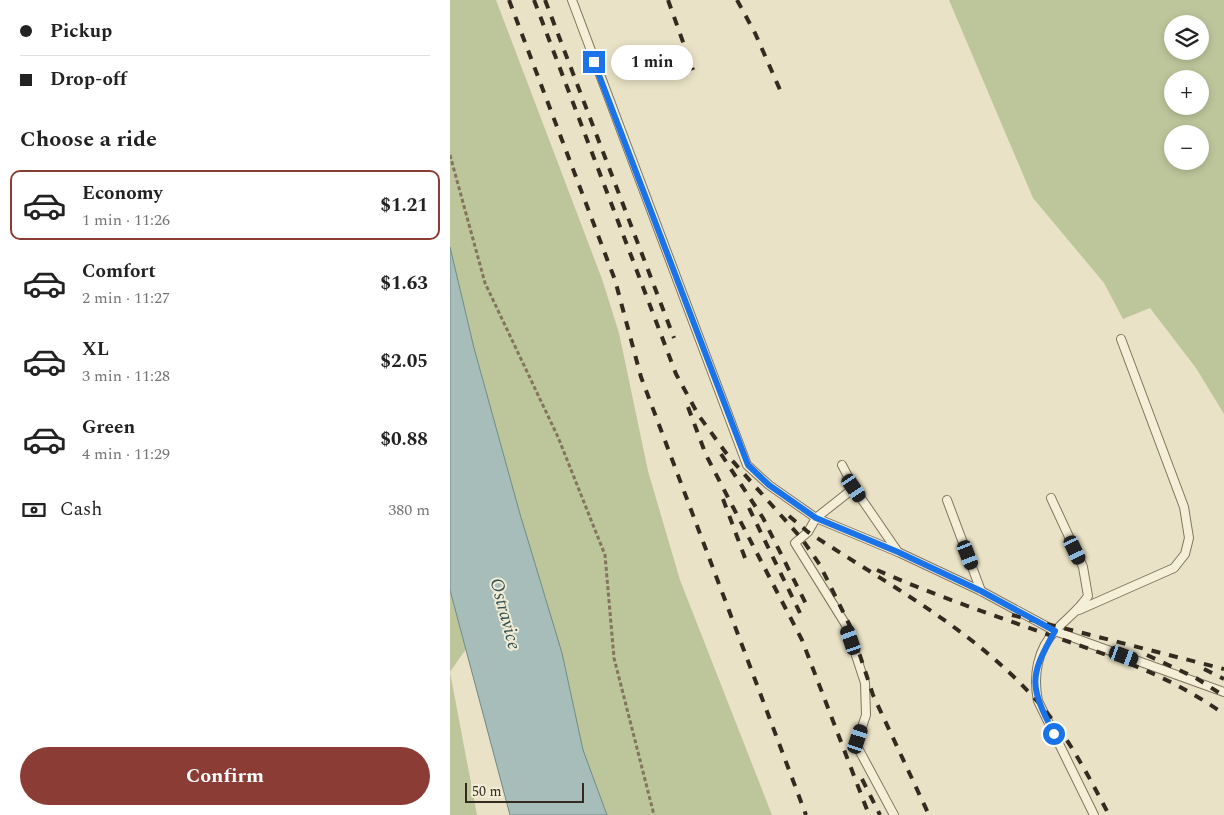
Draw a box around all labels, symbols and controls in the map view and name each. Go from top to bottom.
map controls [1164,15,1209,170]
button: layers [1164,15,1209,60]
text: Pickup [50,17,112,46]
callout: 1 min [612,44,694,80]
text: 1 min [631,50,673,74]
route end [583,51,605,73]
text: Drop-off [50,65,127,94]
button: + [1164,70,1209,115]
text: Choose a ride [20,123,157,156]
button: − [1164,125,1209,170]
text: Economy [82,179,163,208]
icon: car [22,183,67,228]
text: $1.21 [380,191,428,220]
text: 1 min · 11:26 [82,208,170,232]
text: Comfort [82,257,156,286]
icon: car [22,261,67,306]
text: $1.63 [380,269,428,298]
text: 2 min · 11:27 [82,286,170,310]
text: XL [82,335,109,364]
icon: car [22,339,67,384]
text: $2.05 [380,347,428,376]
text: 3 min · 11:28 [82,364,170,388]
text: Green [82,413,135,442]
icon: car [22,417,67,462]
text: $0.88 [380,425,428,454]
text: 4 min · 11:29 [82,442,170,466]
car [839,471,868,505]
text: Cash [60,495,102,524]
icon: cash [20,496,48,524]
text: 380 m [388,498,430,522]
car [1061,533,1088,567]
car [955,538,980,572]
water label: Ostravice [482,575,528,653]
car [839,623,862,657]
car [1107,644,1140,668]
car [846,722,869,756]
route start [1043,723,1065,745]
button: Confirm [20,747,430,805]
scale bar [465,780,584,803]
text: 50 m [472,781,502,802]

